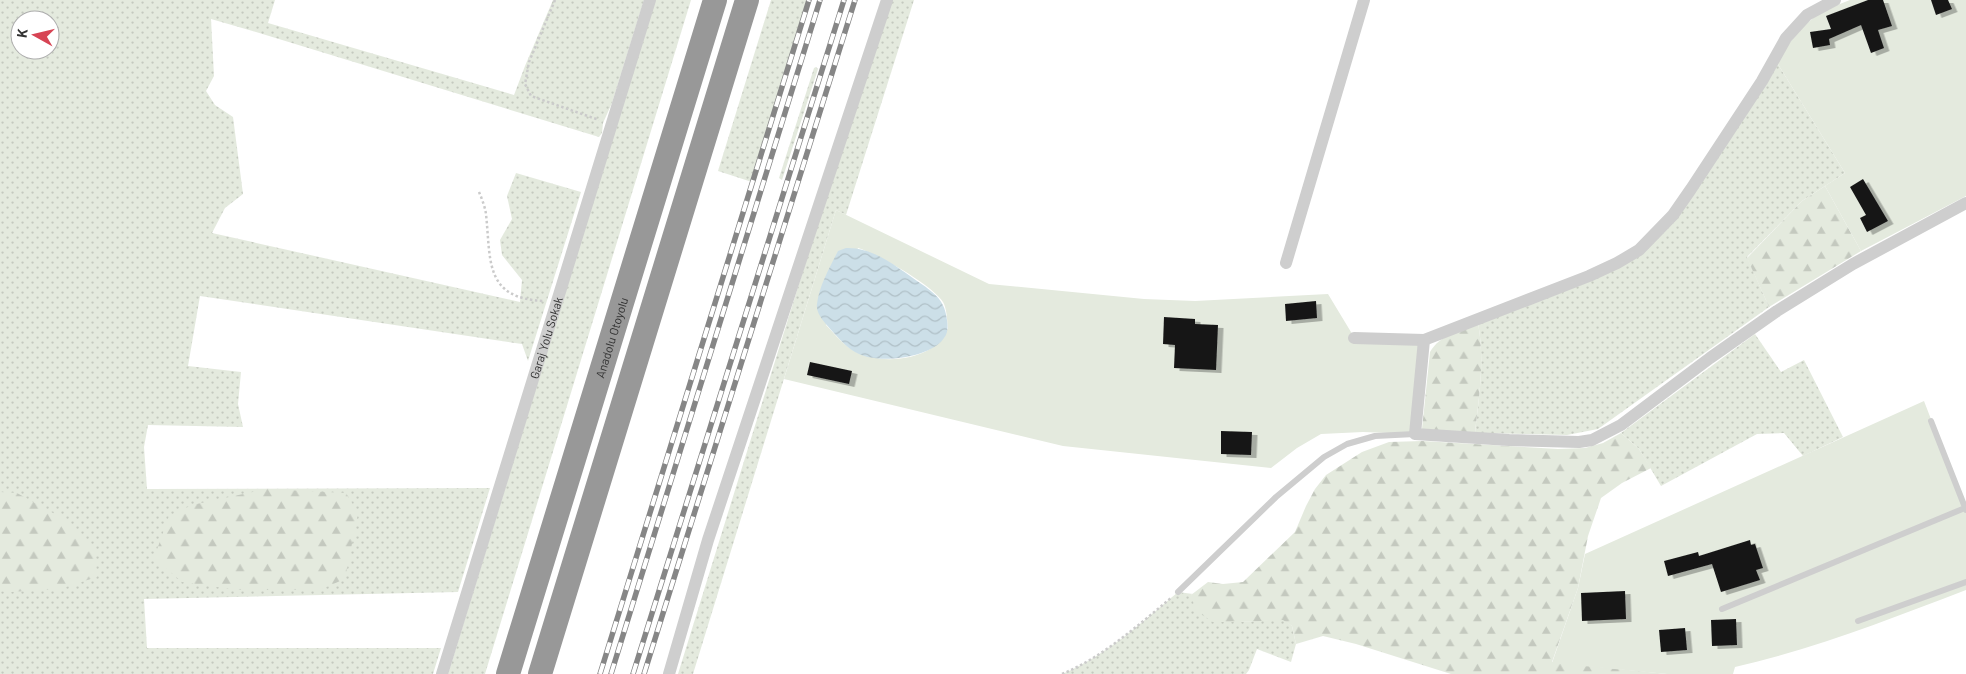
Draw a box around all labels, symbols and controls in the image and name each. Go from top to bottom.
north arrow [10,10,60,60]
text: K [13,27,31,39]
street label: Garaj Yolu Sokak [527,295,565,380]
street label: Anadolu Otoyolu [592,295,630,380]

